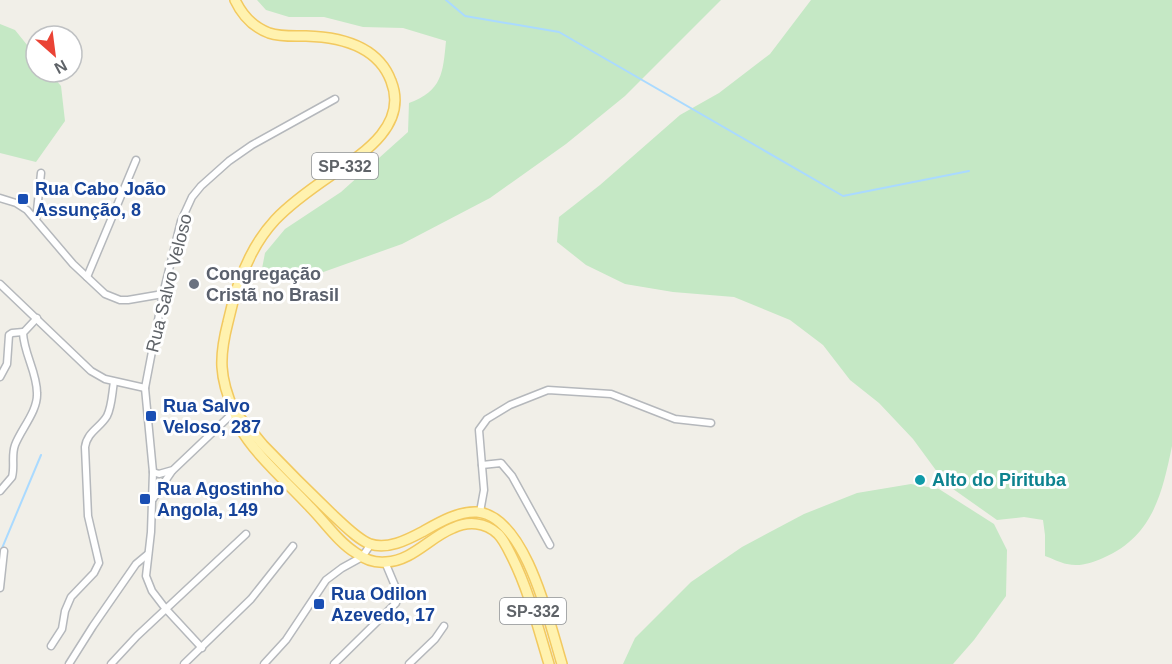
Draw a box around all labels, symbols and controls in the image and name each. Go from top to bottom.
north arrow [24,24,84,84]
text: N [52,57,70,77]
road number: SP-332 [312,153,378,179]
place label: Rua Cabo João Assunção, 8 [35,179,166,220]
marker: Rua Cabo João Assunção, 8 [16,192,30,206]
street label: Rua Salvo Veloso [142,212,196,354]
place label: Congregação Cristã no Brasil [206,264,339,305]
marker: Congregação Cristã no Brasil [187,277,201,291]
place label: Rua Salvo Veloso, 287 [163,396,261,437]
marker: Rua Salvo Veloso, 287 [144,409,158,423]
place label: Alto do Pirituba [932,470,1067,490]
marker: Alto do Pirituba [913,473,927,487]
place label: Rua Agostinho Angola, 149 [157,479,284,520]
marker: Rua Agostinho Angola, 149 [138,492,152,506]
place label: Rua Odilon Azevedo, 17 [331,584,435,625]
marker: Rua Odilon Azevedo, 17 [312,597,326,611]
road number: SP-332 [500,598,566,624]

